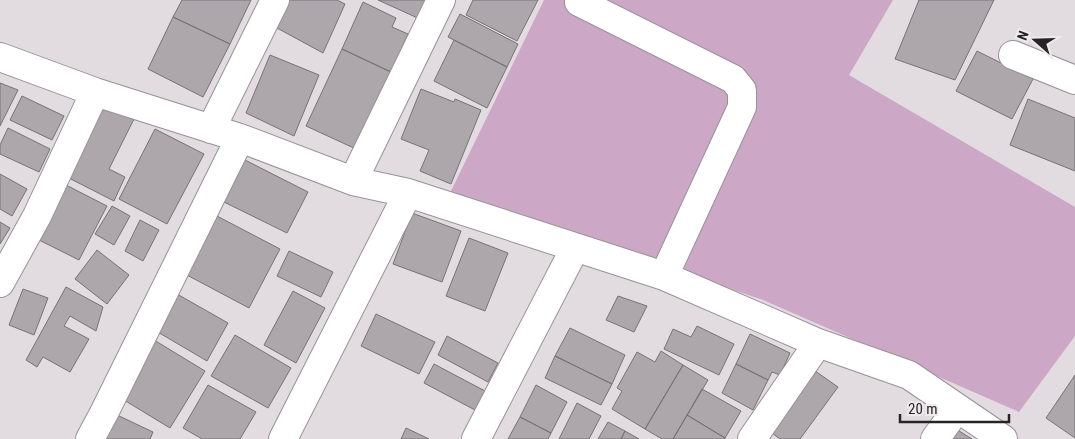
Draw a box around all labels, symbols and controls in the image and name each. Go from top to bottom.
north arrow [1010,15,1060,65]
text: N [1014,29,1032,42]
scale bar [900,392,1009,424]
text: 20 m [908,400,938,418]

